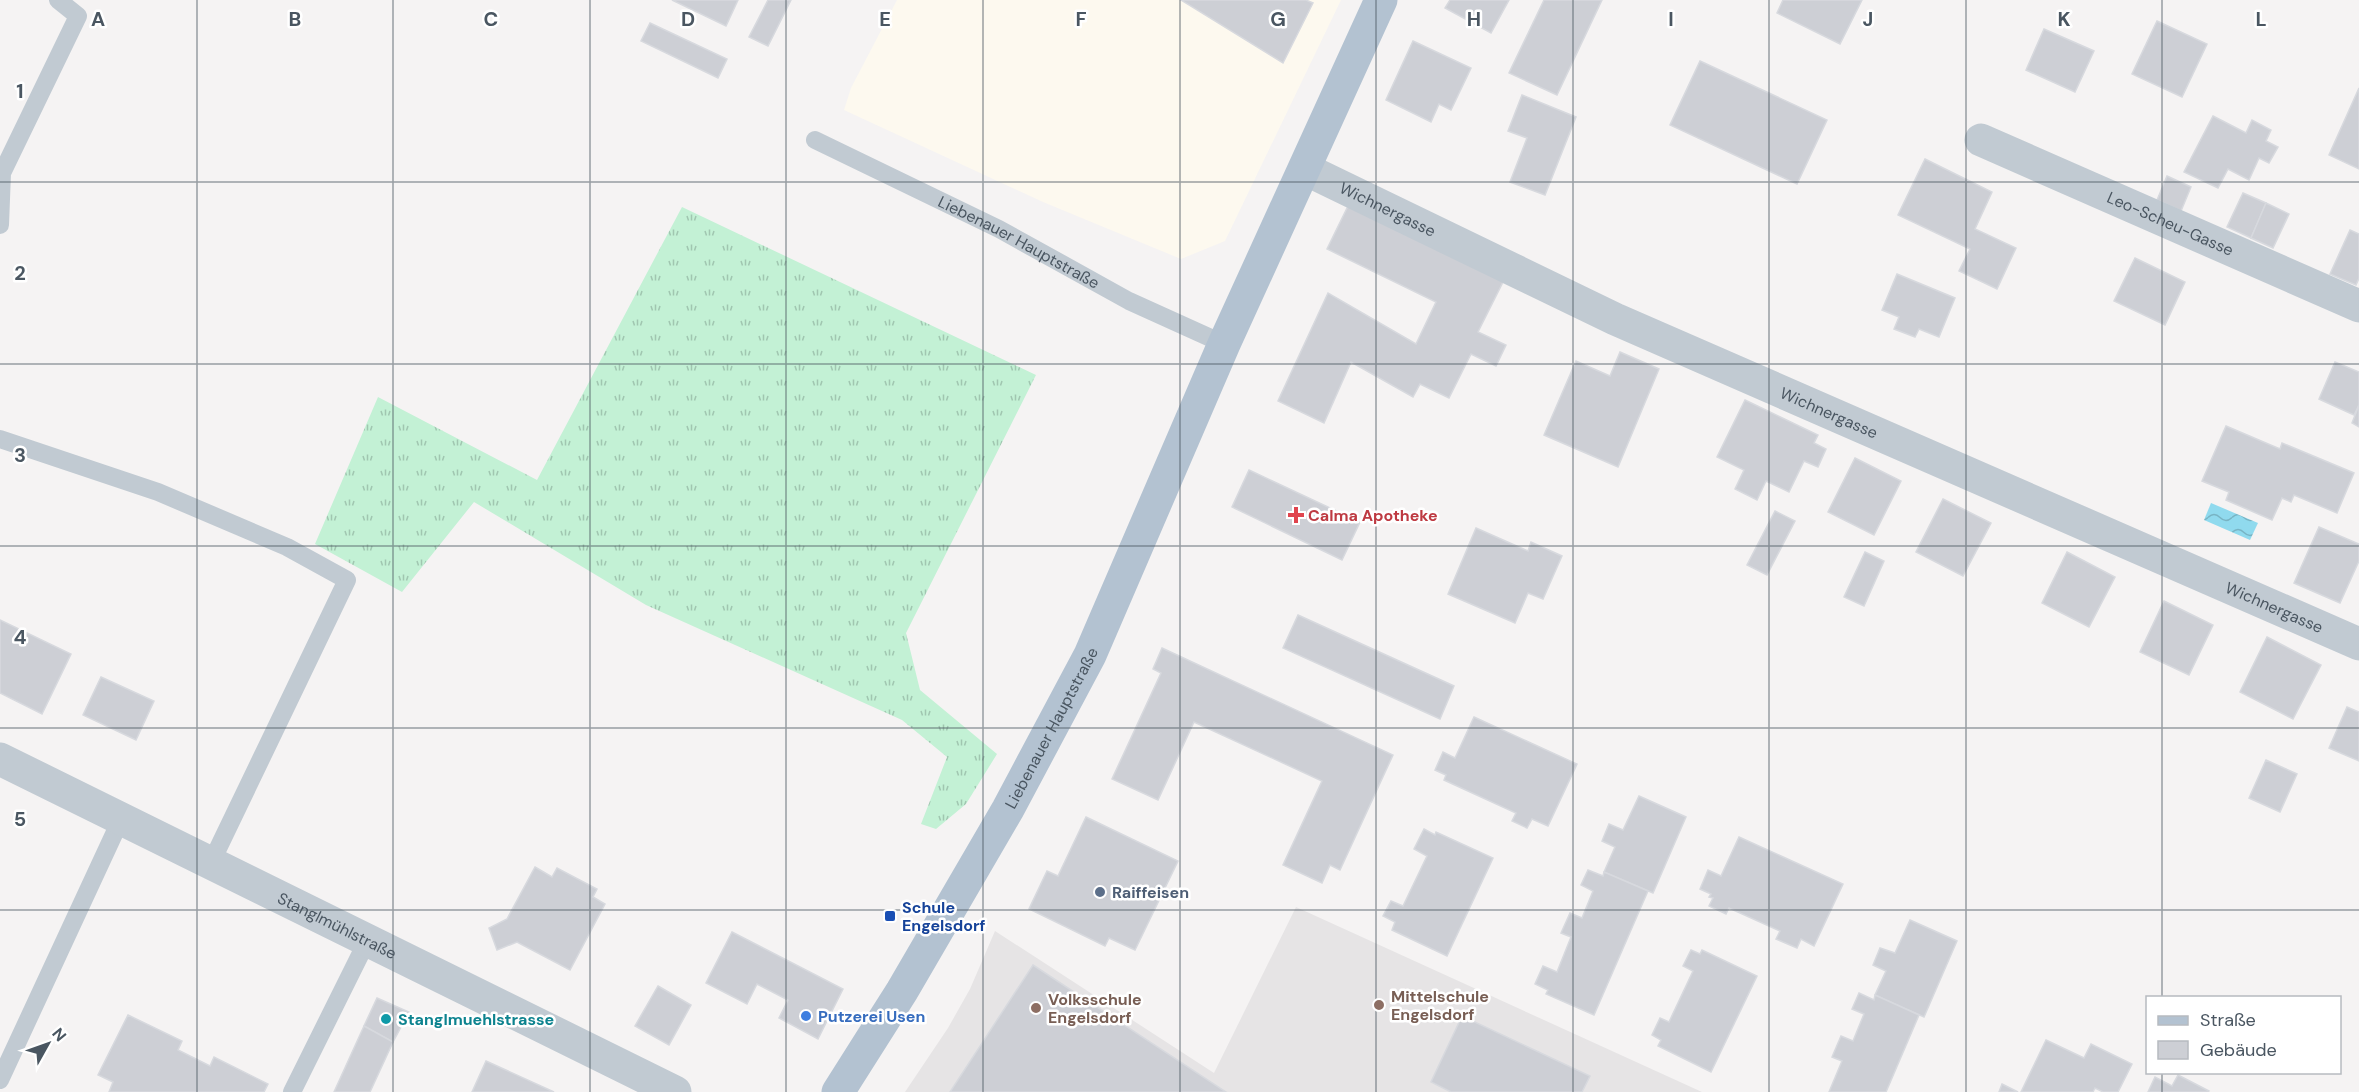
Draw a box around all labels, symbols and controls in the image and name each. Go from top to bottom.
text: A [91,6,105,32]
text: B [289,6,301,32]
text: C [484,6,498,32]
text: D [681,6,695,32]
text: E [879,6,891,32]
text: F [1075,6,1087,32]
text: G [1270,6,1286,32]
text: H [1467,6,1481,32]
text: I [1668,6,1674,32]
text: J [1863,6,1873,32]
text: K [2057,6,2071,32]
text: L [2255,6,2267,32]
text: 1 [16,78,24,104]
street label: Wichnergasse [1336,177,1439,242]
street label: Leo-Scheu-Gasse [2104,187,2237,261]
street label: Liebenauer Hauptstraße [935,191,1103,294]
text: 2 [14,260,26,286]
street label: Wichnergasse [1777,382,1881,444]
text: 3 [14,442,26,468]
place label: Calma Apotheke [1308,505,1438,526]
marker: Calma Apotheke [1289,508,1303,522]
street label: Wichnergasse [2222,577,2326,638]
text: 4 [14,624,27,650]
street label: Liebenauer Hauptstraße [1000,644,1103,812]
text: 5 [14,806,26,832]
place label: Raiffeisen [1112,882,1189,903]
marker: Raiffeisen [1093,885,1107,899]
street label: Stanglmühlstraße [274,888,400,964]
place label: Schule Engelsdorf [902,897,986,936]
marker: Schule Engelsdorf [883,909,897,923]
place label: Mittelschule Engelsdorf [1391,986,1489,1025]
place label: Volksschule Engelsdorf [1048,989,1142,1028]
legend [2146,996,2341,1074]
marker: Mittelschule Engelsdorf [1372,998,1386,1012]
marker: Volksschule Engelsdorf [1029,1001,1043,1015]
place label: Putzerei Usen [818,1006,925,1027]
text: Straße [2200,1008,2256,1032]
place label: Stanglmuehlstrasse [398,1009,554,1030]
marker: Putzerei Usen [799,1009,813,1023]
marker: Stanglmuehlstrasse [379,1012,393,1026]
north arrow [18,1014,78,1074]
text: N [47,1023,71,1046]
text: Gebäude [2200,1038,2277,1062]

